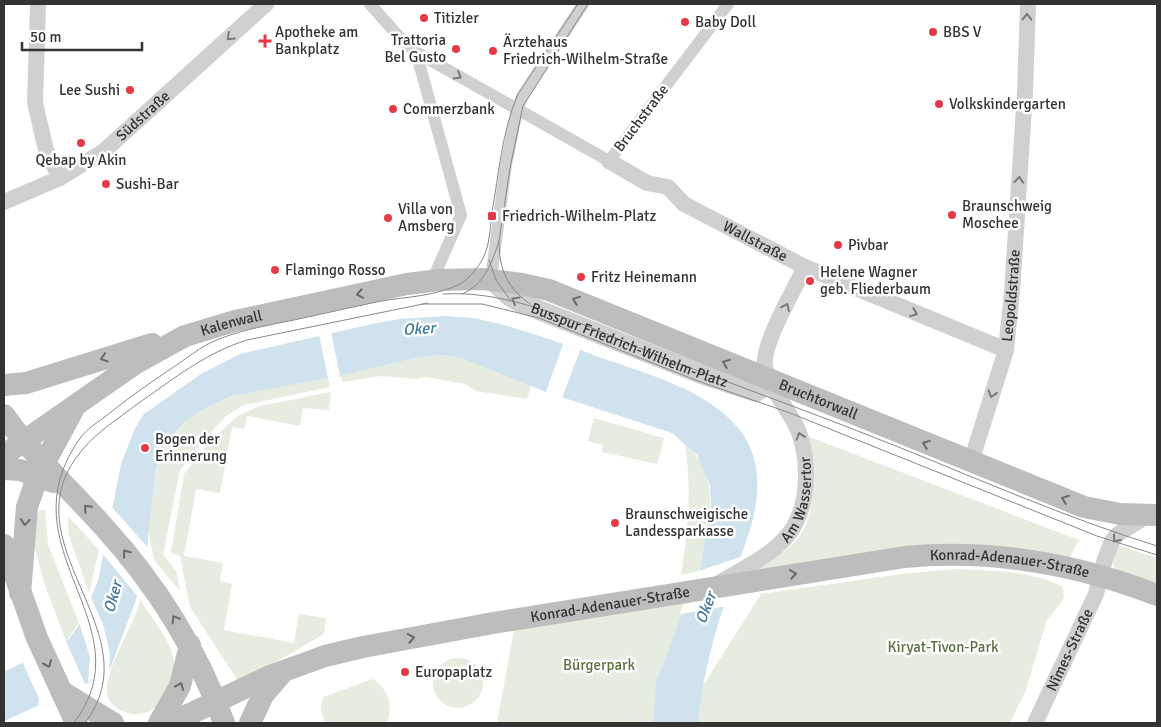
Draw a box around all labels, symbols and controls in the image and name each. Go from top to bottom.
place label: Titizler [434,9,479,27]
marker: Titizler [418,12,430,24]
place label: Baby Doll [695,13,756,31]
one-way arrow [1022,13,1033,21]
marker: Baby Doll [679,16,691,28]
scale bar [22,20,142,52]
place label: Apotheke am Bankplatz [275,23,358,58]
place label: BBS V [943,23,982,41]
marker: BBS V [927,26,939,38]
text: 50 m [30,28,61,46]
one-way arrow [227,31,236,40]
place label: Trattoria Bel Gusto [384,31,446,66]
place label: Ärztehaus Friedrich-Wilhelm-Straße [503,33,668,68]
marker: Apotheke am Bankplatz [259,35,271,47]
marker: Trattoria Bel Gusto [450,43,462,55]
marker: Ärztehaus Friedrich-Wilhelm-Straße [487,45,499,57]
one-way arrow [453,70,462,80]
place label: Lee Sushi [59,81,120,99]
street label: Bruchstraße [610,81,672,155]
marker: Lee Sushi [124,84,136,96]
street label: Südstraße [112,87,173,145]
place label: Volkskindergarten [949,95,1066,113]
marker: Volkskindergarten [933,98,945,110]
place label: Commerzbank [403,100,495,118]
marker: Commerzbank [387,103,399,115]
marker: Qebap by Akin [75,137,87,149]
place label: Qebap by Akin [35,151,127,169]
place label: Sushi-Bar [116,175,179,193]
one-way arrow [1014,175,1025,183]
marker: Sushi-Bar [100,178,112,190]
place label: Braunschweig Moschee [962,197,1052,232]
place label: Villa von Amsberg [398,200,454,235]
place label: Friedrich-Wilhelm-Platz [502,207,656,225]
marker: Braunschweig Moschee [946,209,958,221]
marker: Friedrich-Wilhelm-Platz [486,210,498,222]
marker: Villa von Amsberg [382,212,394,224]
street label: Wallstraße [720,217,791,265]
place label: Pivbar [848,236,889,254]
marker: Pivbar [832,239,844,251]
street label: Leopoldstraße [998,249,1024,343]
place label: Flamingo Rosso [285,261,386,279]
place label: Helene Wagner geb. Fliederbaum [820,263,931,298]
marker: Flamingo Rosso [269,264,281,276]
place label: Fritz Heinemann [591,268,697,286]
marker: Fritz Heinemann [575,271,587,283]
marker: Helene Wagner geb. Fliederbaum [804,275,816,287]
one-way arrow [355,288,364,298]
one-way arrow [512,296,521,306]
one-way arrow [572,296,581,306]
street label: Busspur Friedrich-Wilhelm-Platz [528,299,730,391]
one-way arrow [779,303,790,312]
street label: Kalenwall [198,306,264,340]
one-way arrow [909,307,918,317]
water label: Oker [402,318,438,340]
one-way arrow [100,353,109,363]
one-way arrow [722,359,731,369]
street label: Bruchtorwall [776,375,861,423]
one-way arrow [988,390,998,398]
place label: Bogen der Erinnerung [155,430,227,465]
one-way arrow [795,432,805,440]
one-way arrow [922,440,931,450]
marker: Bogen der Erinnerung [139,442,151,454]
street label: Am Wassertor [777,455,815,546]
one-way arrow [1061,495,1070,505]
one-way arrow [84,504,93,513]
place label: Braunschweigische Landessparkasse [625,505,748,540]
marker: Braunschweigische Landessparkasse [609,517,621,529]
one-way arrow [20,518,31,526]
one-way arrow [1113,533,1121,542]
street label: Konrad-Adenauer-Straße [929,546,1092,582]
one-way arrow [124,550,132,559]
one-way arrow [789,570,798,580]
water label: Oker [99,577,127,615]
street label: Konrad-Adenauer-Straße [529,583,691,626]
water label: Oker [691,587,722,627]
street label: Nîmes-Straße [1042,606,1097,694]
one-way arrow [171,616,181,625]
one-way arrow [407,633,415,643]
park label: Kiryat-Tivon-Park [888,638,999,656]
park label: Bürgerpark [563,656,636,674]
one-way arrow [41,659,52,668]
place label: Europaplatz [415,663,492,681]
marker: Europaplatz [399,666,411,678]
one-way arrow [173,682,184,691]

